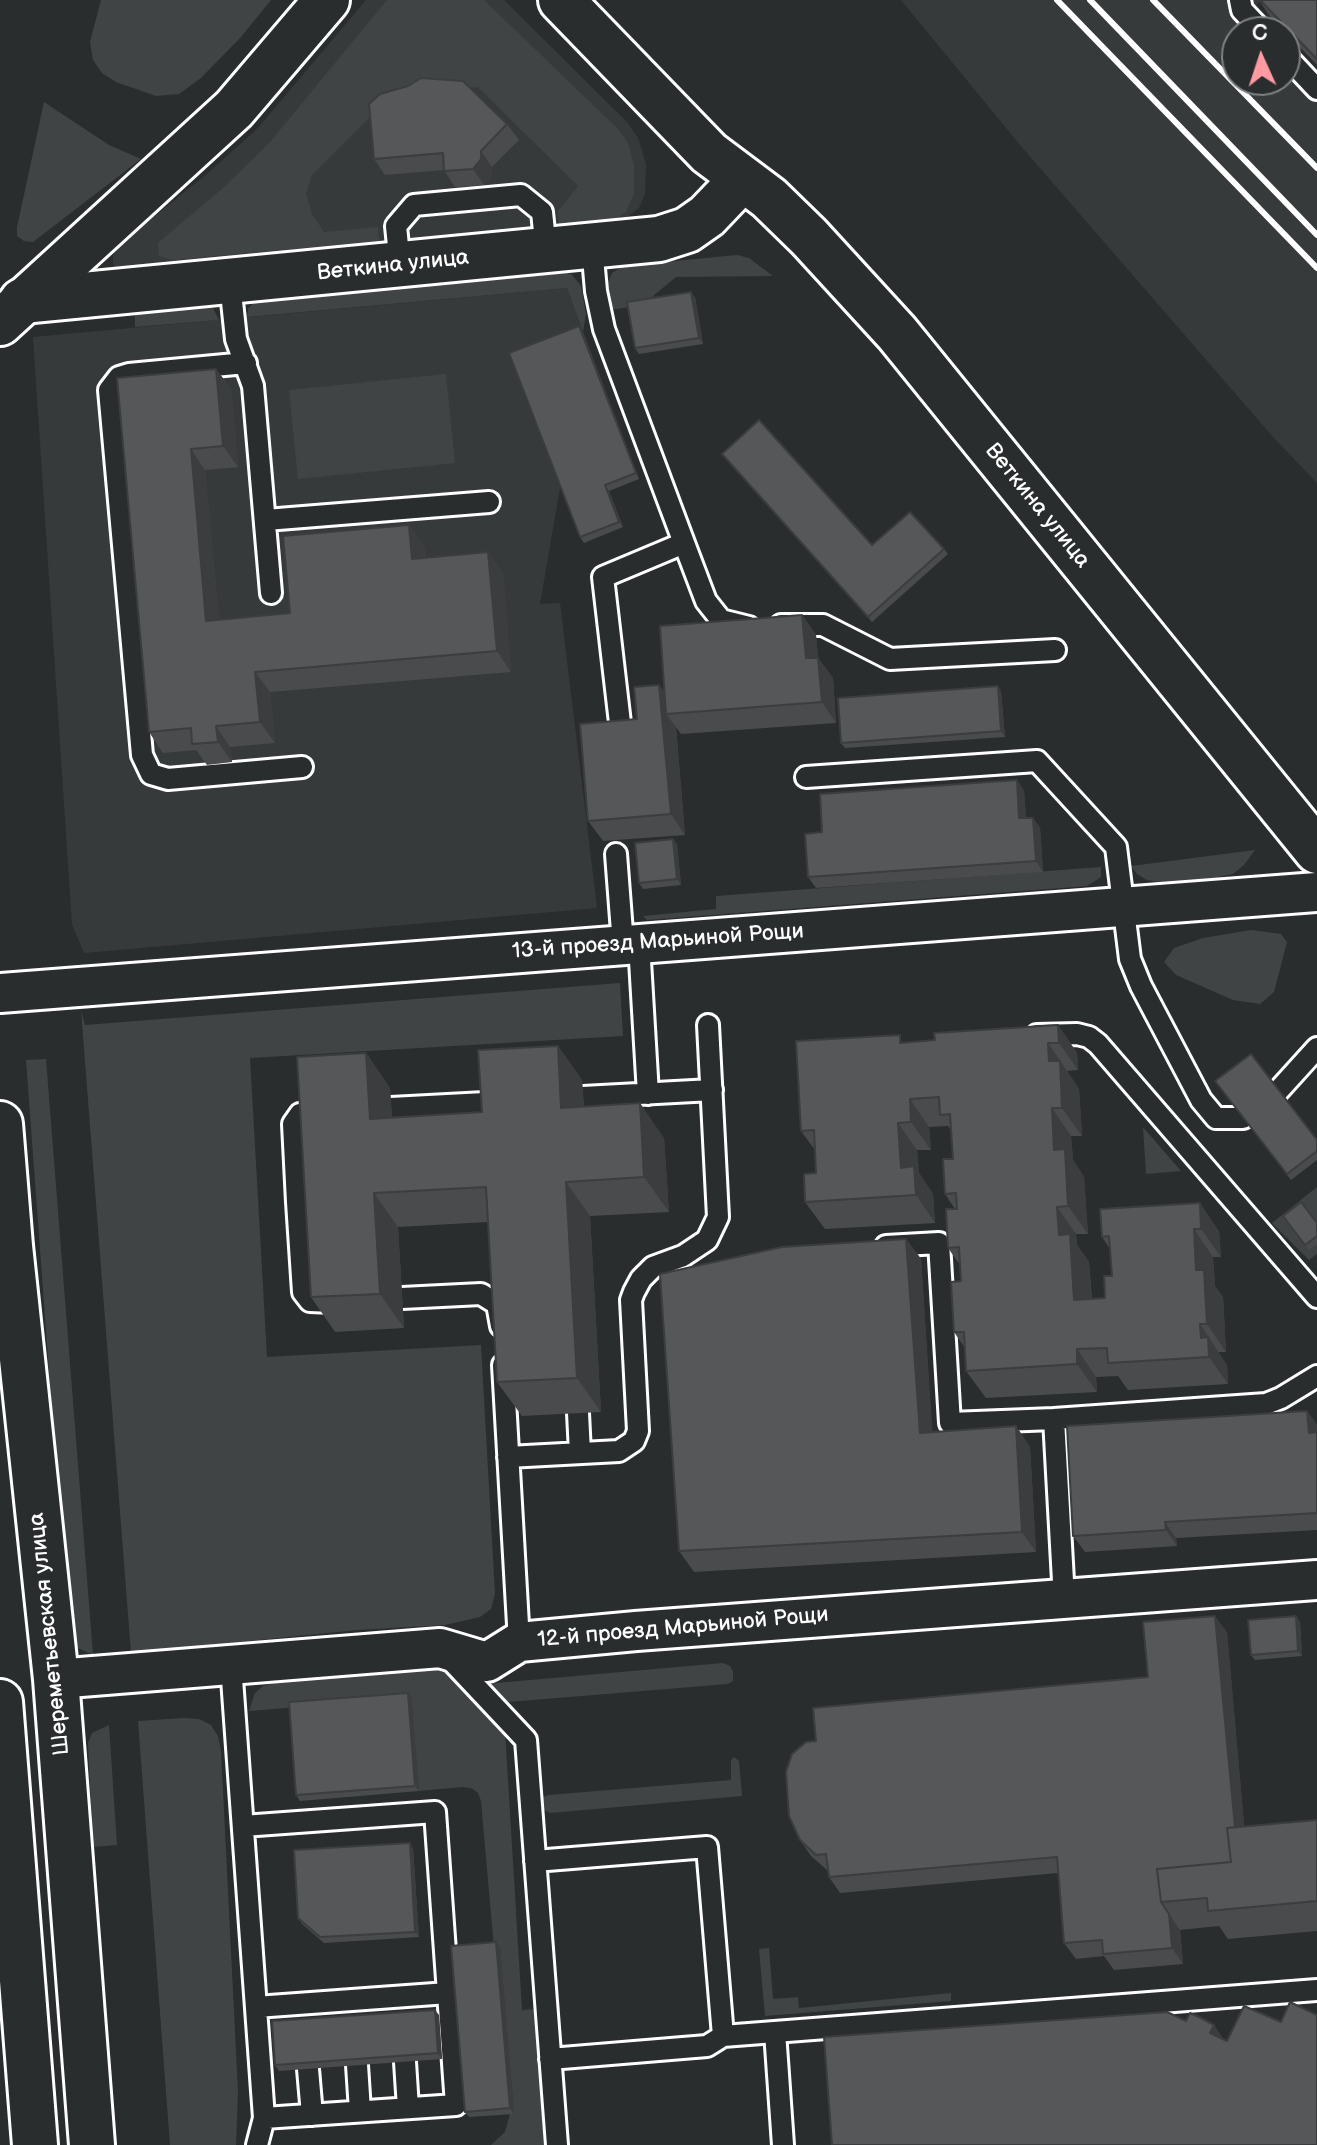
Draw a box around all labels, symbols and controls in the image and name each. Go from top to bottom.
north arrow [1221,16,1301,96]
text: С [1251,20,1268,47]
street label: Веткина улица [316,245,470,287]
street label: Веткина улица [979,438,1095,574]
street label: 13-й проезд Марьиной Рощи [511,919,805,965]
street label: Шереметьевская улица [24,1511,76,1757]
street label: 12-й проезд Марьиной Рощи [536,1602,830,1654]

